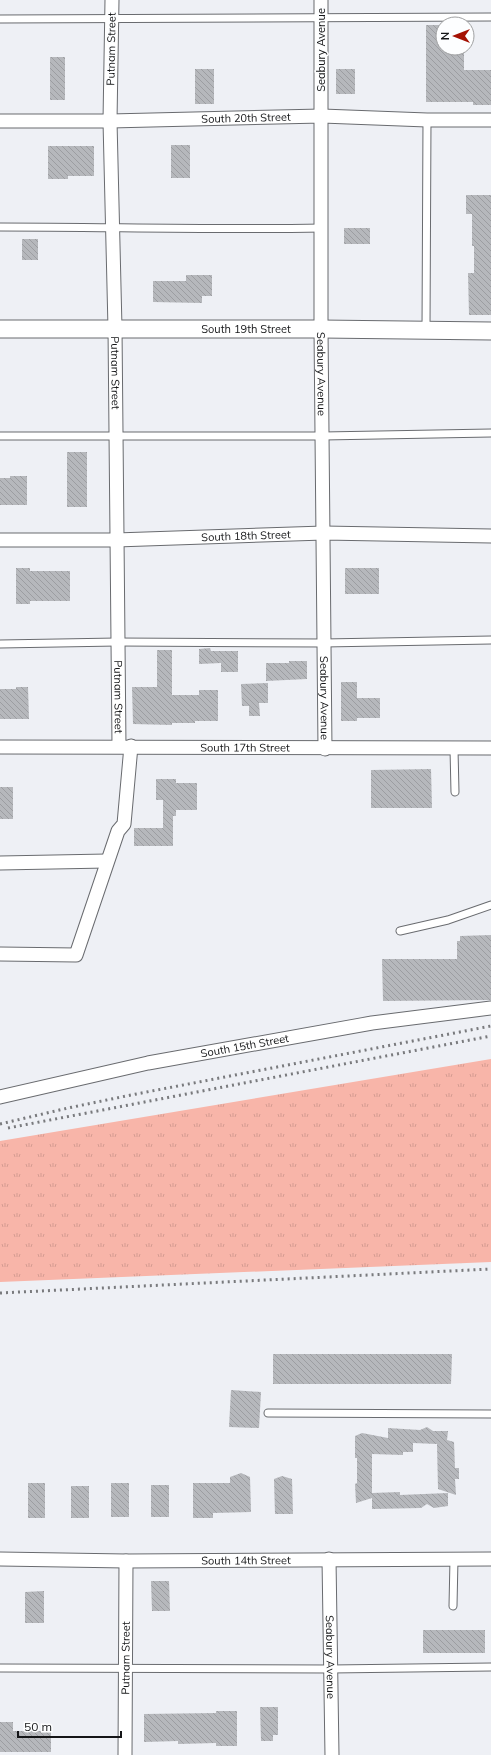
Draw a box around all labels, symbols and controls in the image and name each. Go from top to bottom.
street label: Seabury Avenue [314,8,328,92]
street label: Putnam Street [103,12,119,86]
north arrow [435,16,475,56]
text: N [438,32,452,40]
street label: South 20th Street [201,110,291,126]
street label: South 19th Street [201,322,291,336]
street label: Seabury Avenue [314,332,329,416]
street label: Putnam Street [108,336,123,410]
street label: South 18th Street [201,527,291,544]
street label: Seabury Avenue [317,656,332,740]
street label: Putnam Street [111,660,126,734]
street label: South 17th Street [200,740,290,755]
street label: South 15th Street [199,1031,290,1061]
street label: South 14th Street [201,1553,291,1568]
street label: Seabury Avenue [323,1615,338,1699]
street label: Putnam Street [118,1621,133,1695]
scale bar [18,1713,121,1739]
text: 50 m [24,1719,52,1734]

